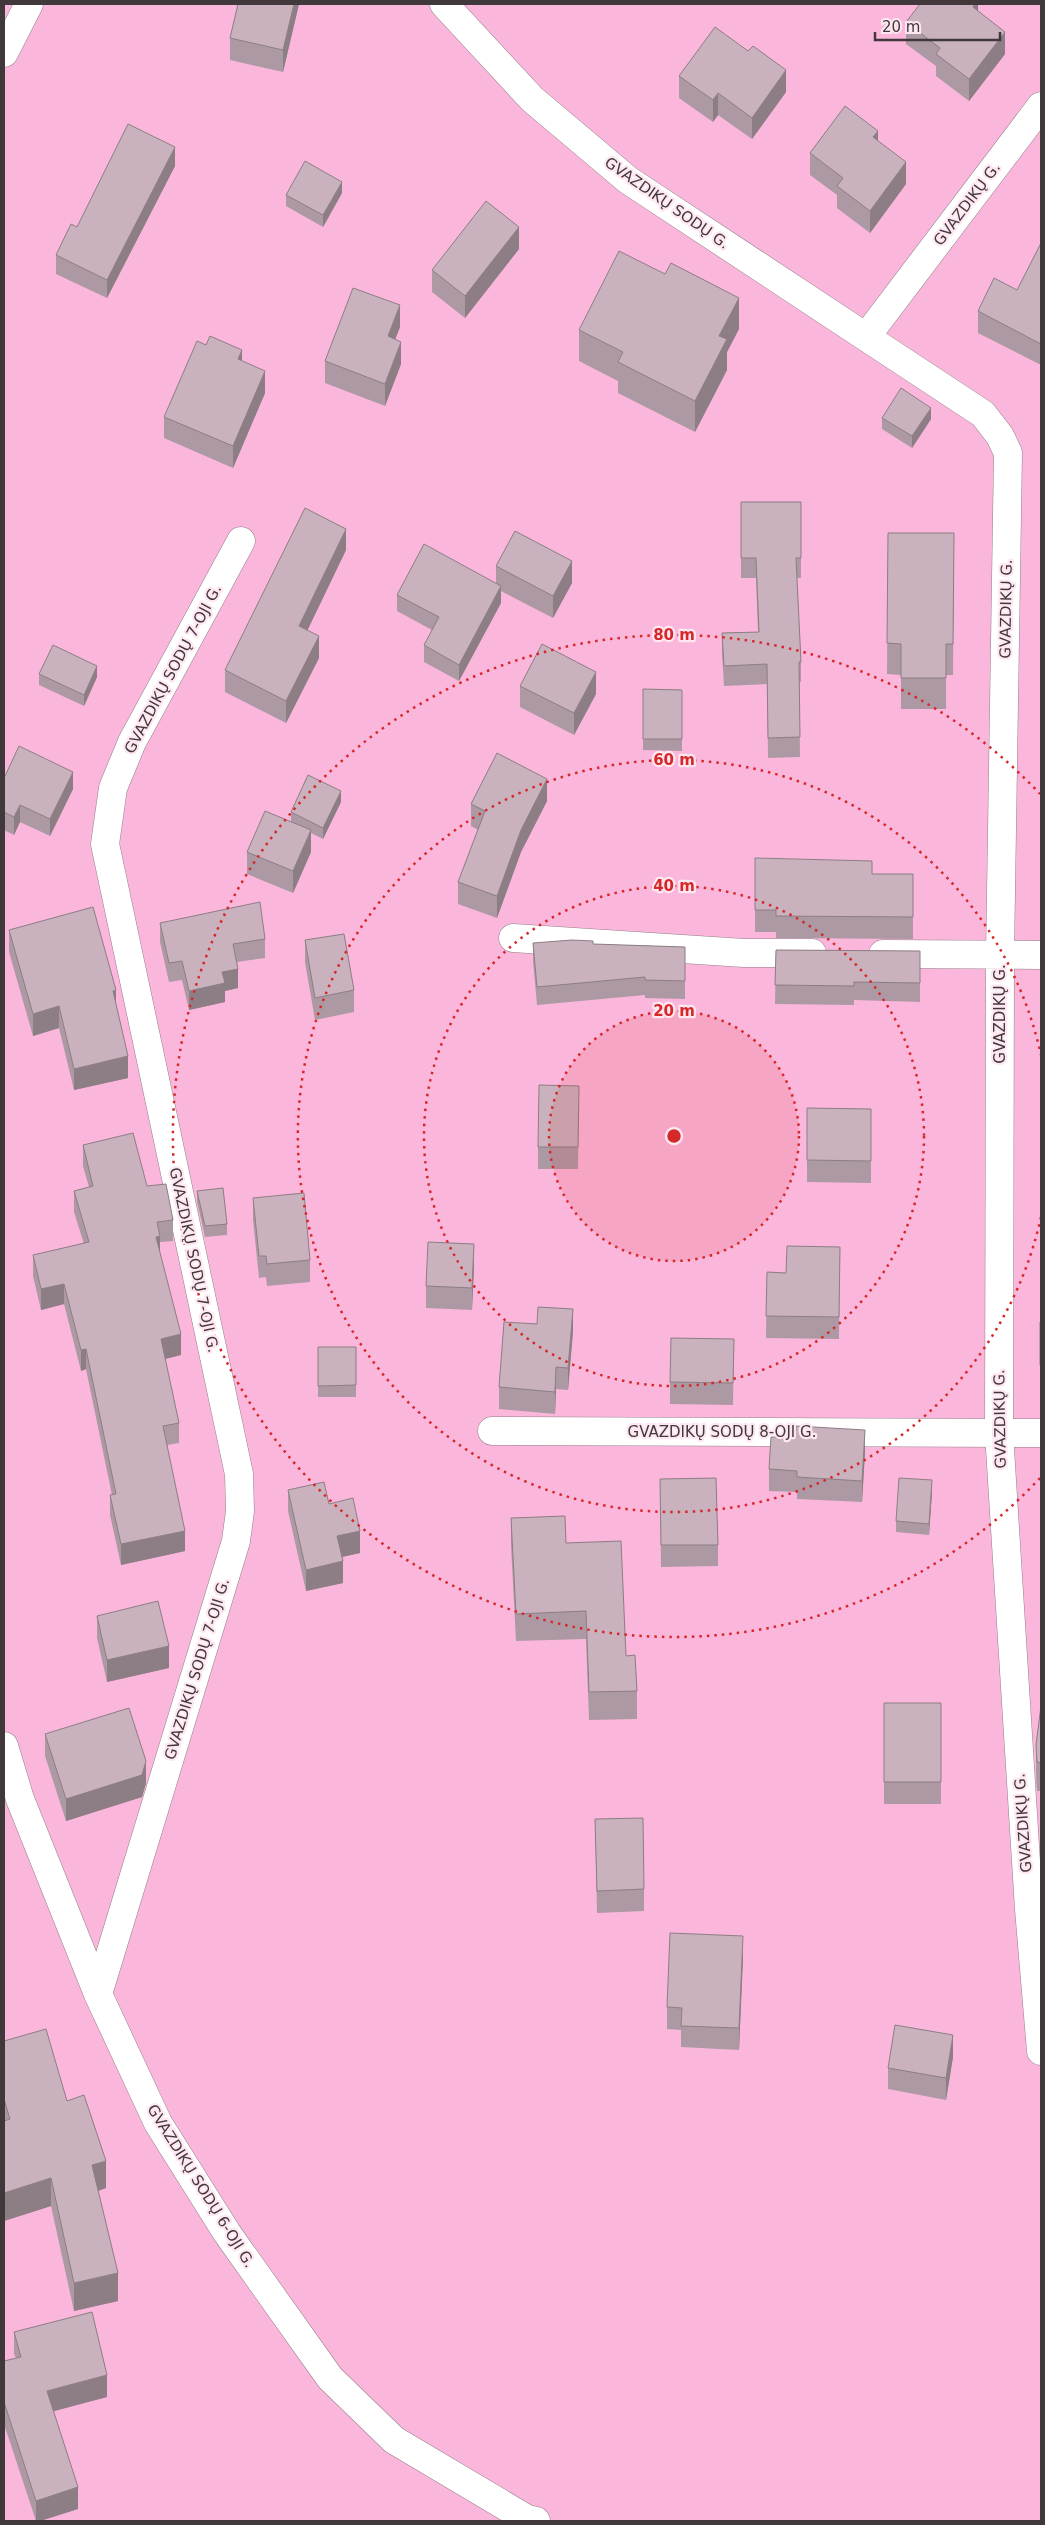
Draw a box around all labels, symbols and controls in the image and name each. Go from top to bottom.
scale bar [875,10,1000,42]
text: 20 m [882,18,920,36]
street label: GVAZDIKŲ SODŲ G. [601,153,733,253]
street label: GVAZDIKŲ G. [930,159,1004,249]
street label: GVAZDIKŲ G. [996,559,1016,659]
street label: GVAZDIKŲ SODŲ 7-OJI G. [121,581,225,757]
text: 80 m [653,626,695,644]
text: 60 m [653,751,695,769]
text: 40 m [653,877,695,895]
street label: GVAZDIKŲ G. [991,964,1009,1064]
text: 20 m [653,1002,695,1020]
centre of rings [665,1127,683,1145]
street label: GVAZDIKŲ SODŲ 7-OJI G. [166,1166,222,1354]
street label: GVAZDIKŲ G. [990,1369,1010,1469]
street label: GVAZDIKŲ SODŲ 8-OJI G. [628,1423,816,1441]
street label: GVAZDIKŲ SODŲ 7-OJI G. [161,1576,233,1762]
street label: GVAZDIKŲ G. [1011,1773,1035,1873]
street label: GVAZDIKŲ SODŲ 6-OJI G. [143,2101,259,2271]

